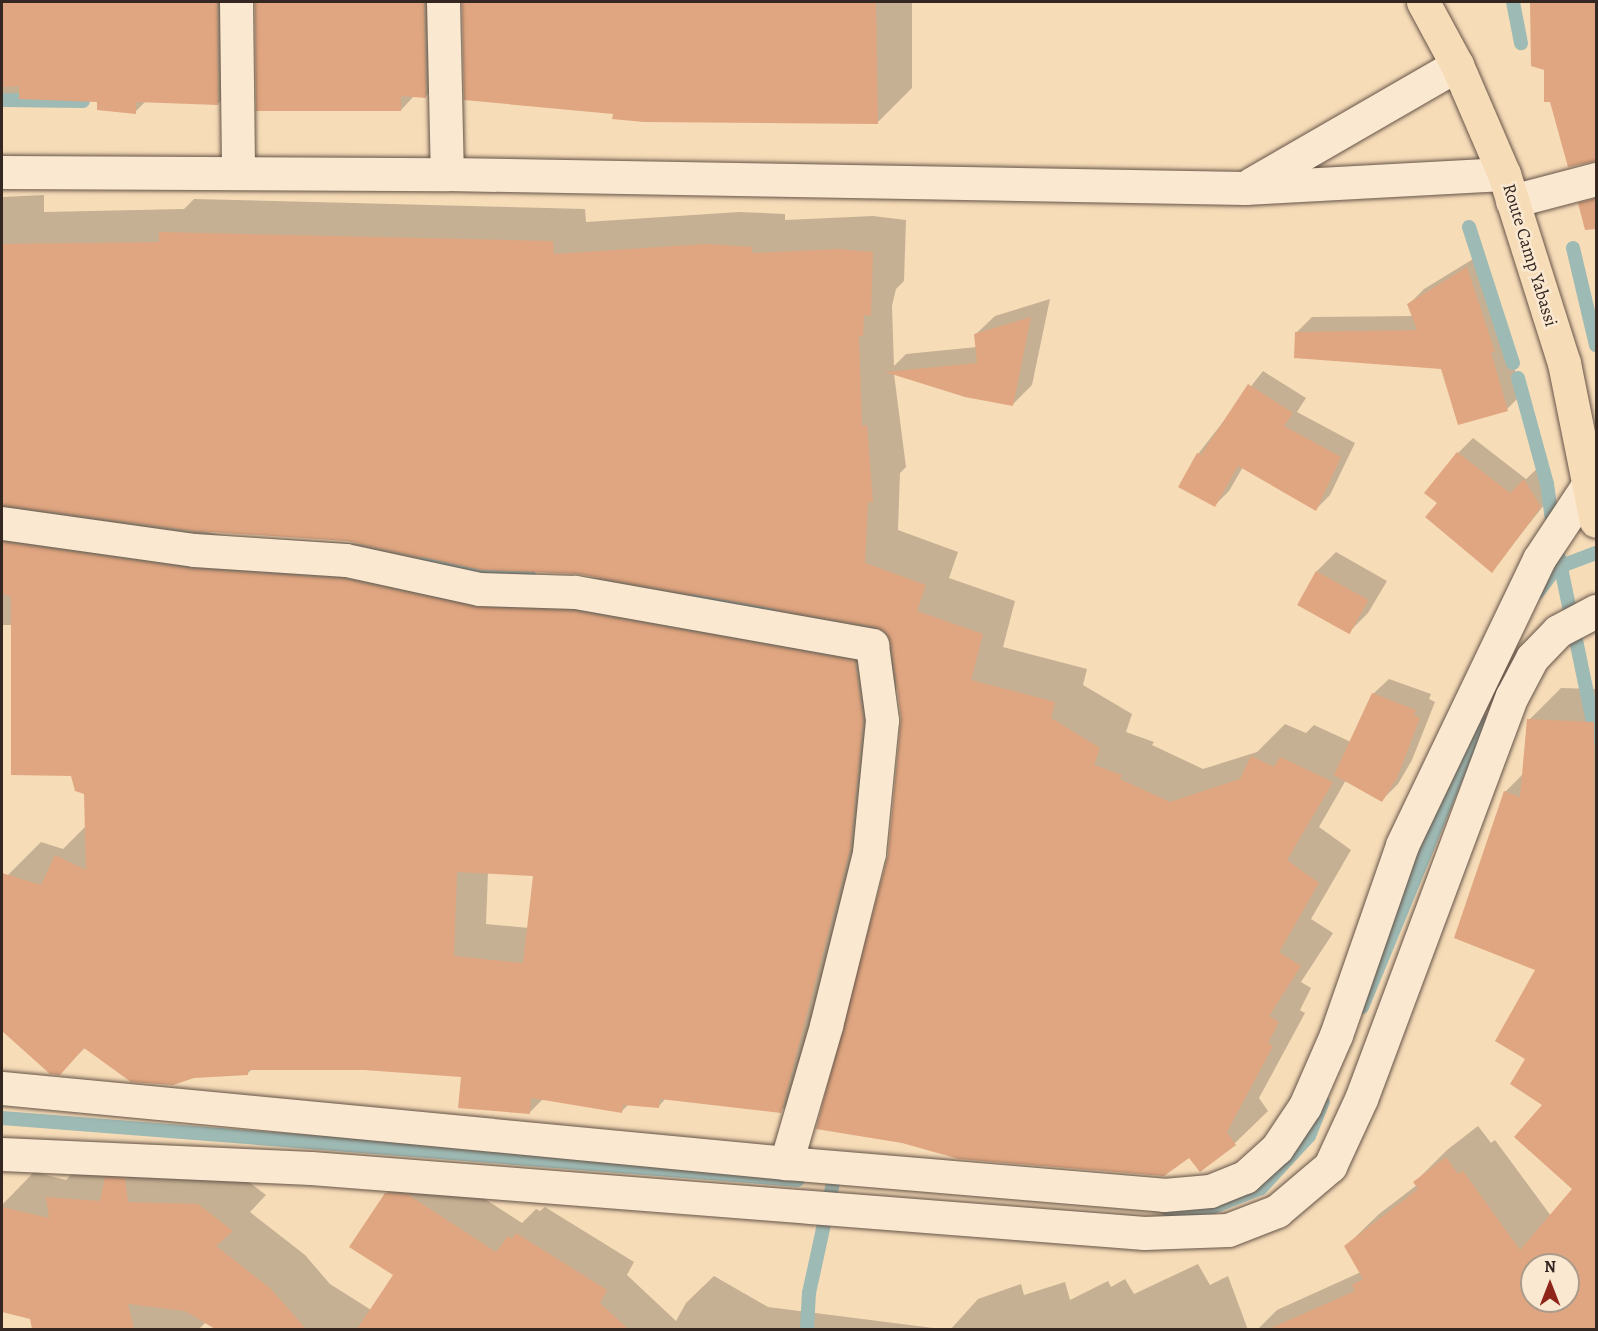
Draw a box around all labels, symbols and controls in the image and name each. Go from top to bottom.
street label: Route Camp Yabassi [1498,181,1562,329]
north arrow [1520,1253,1580,1313]
text: N [1544,1256,1556,1278]

